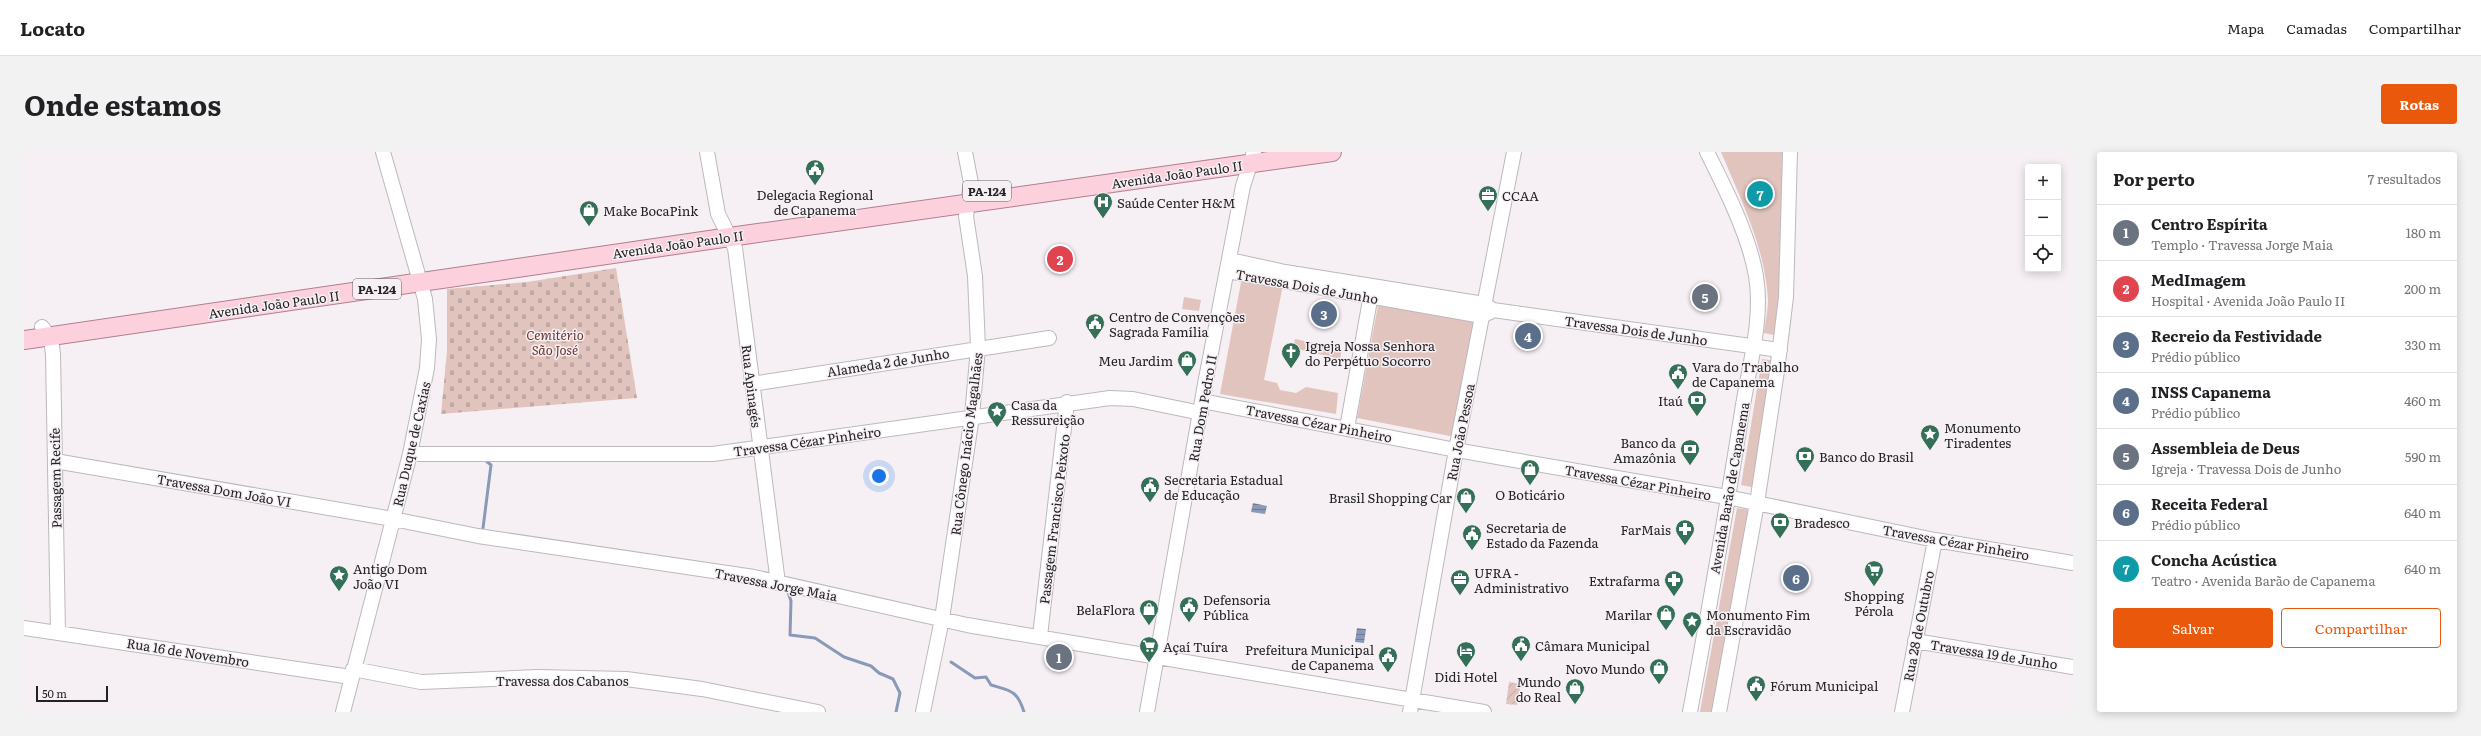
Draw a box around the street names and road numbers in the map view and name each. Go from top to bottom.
street label: Avenida João Paulo II [1110,155,1244,193]
road number: PA-124 [963,181,1011,201]
street label: Avenida João Paulo II [611,225,745,263]
street label: Travessa Dois de Junho [1234,264,1380,308]
road number: PA-124 [353,279,401,299]
street label: Avenida João Paulo II [207,285,341,323]
street label: Travessa Dois de Junho [1563,311,1709,350]
street label: Rua Apinagés [737,343,767,429]
street label: Alameda 2 de Junho [825,343,951,381]
street label: Rua Cônego Inácio Magalhães [945,351,987,536]
street label: Rua Dom Pedro II [1183,353,1221,463]
street label: Rua Duque de Caxias [387,380,435,508]
street label: Rua João Pessoa [1441,382,1479,482]
street label: Travessa Cézar Pinheiro [1244,399,1394,447]
street label: Avenida Barão de Capanema [1705,401,1753,575]
street label: Travessa Cézar Pinheiro [732,421,882,461]
street label: Passagem Recife [45,427,65,528]
street label: Passagem Francisco Peixoto [1034,433,1074,605]
street label: Travessa Cézar Pinheiro [1563,460,1713,504]
street label: Travessa Dom João VI [155,469,293,511]
street label: Travessa Cézar Pinheiro [1881,520,2031,564]
street label: Travessa Jorge Maia [713,563,839,605]
street label: Rua 28 de Outubro [1898,569,1938,683]
street label: Rua 16 de Novembro [125,633,251,671]
street label: Travessa 19 de Junho [1929,635,2060,674]
street label: Travessa dos Cabanos [495,671,629,690]

